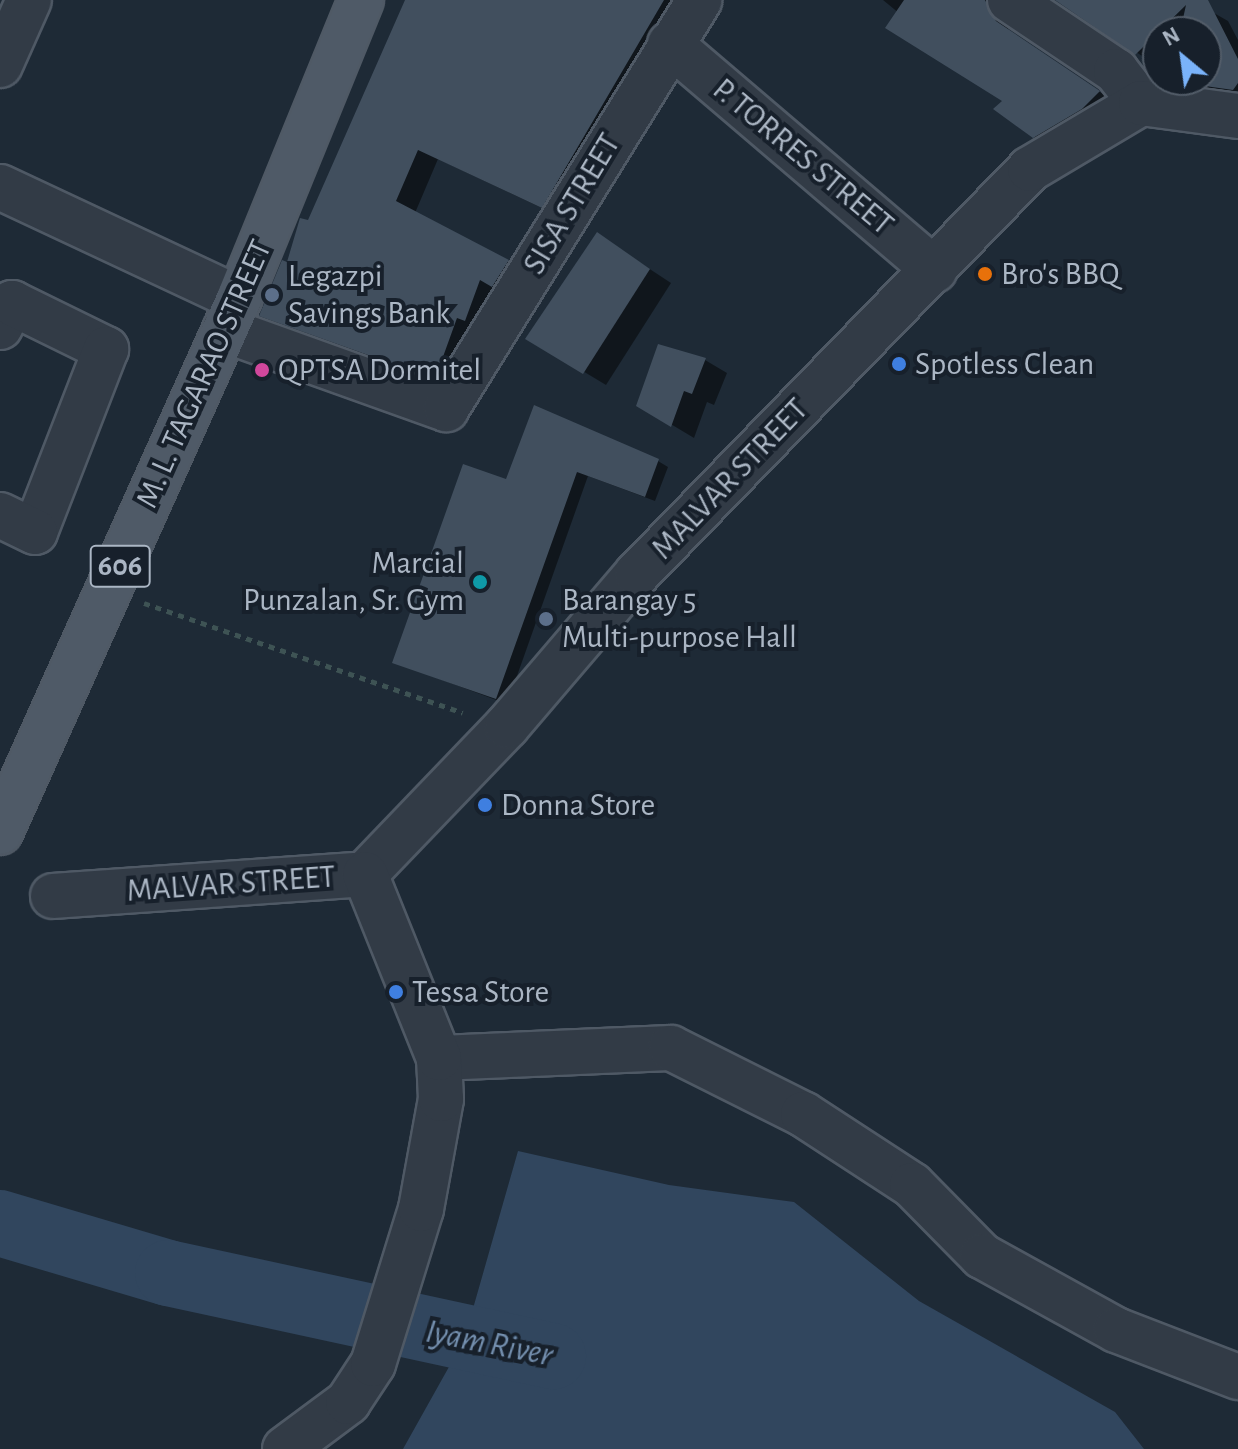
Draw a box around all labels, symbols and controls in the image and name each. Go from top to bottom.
north arrow [1142,16,1222,96]
text: N [1159,23,1183,50]
street label: P. TORRES STREET [705,70,901,244]
street label: SISA STREET [515,127,629,281]
street label: M. L. TAGARAO STREET [128,234,280,514]
place label: Bro's BBQ [1001,255,1119,293]
place label: Legazpi Savings Bank [288,258,450,333]
marker: Bro's BBQ [976,265,994,283]
marker: Legazpi Savings Bank [263,286,281,304]
place label: Spotless Clean [915,345,1094,383]
place label: QPTSA Dormitel [278,351,481,389]
marker: Spotless Clean [890,355,908,373]
marker: QPTSA Dormitel [253,361,271,379]
street label: MALVAR STREET [644,391,816,567]
road number: 606 [88,540,152,592]
place label: Marcial Punzalan, Sr. Gym [243,545,464,620]
marker: Marcial Punzalan, Sr. Gym [471,573,489,591]
place label: Barangay 5 Multi-purpose Hall [562,582,797,657]
marker: Barangay 5 Multi-purpose Hall [537,610,555,628]
place label: Donna Store [501,786,655,824]
marker: Donna Store [476,796,494,814]
street label: MALVAR STREET [125,858,337,910]
place label: Tessa Store [412,973,549,1011]
marker: Tessa Store [387,983,405,1001]
water label: Iyam River [422,1312,556,1376]

